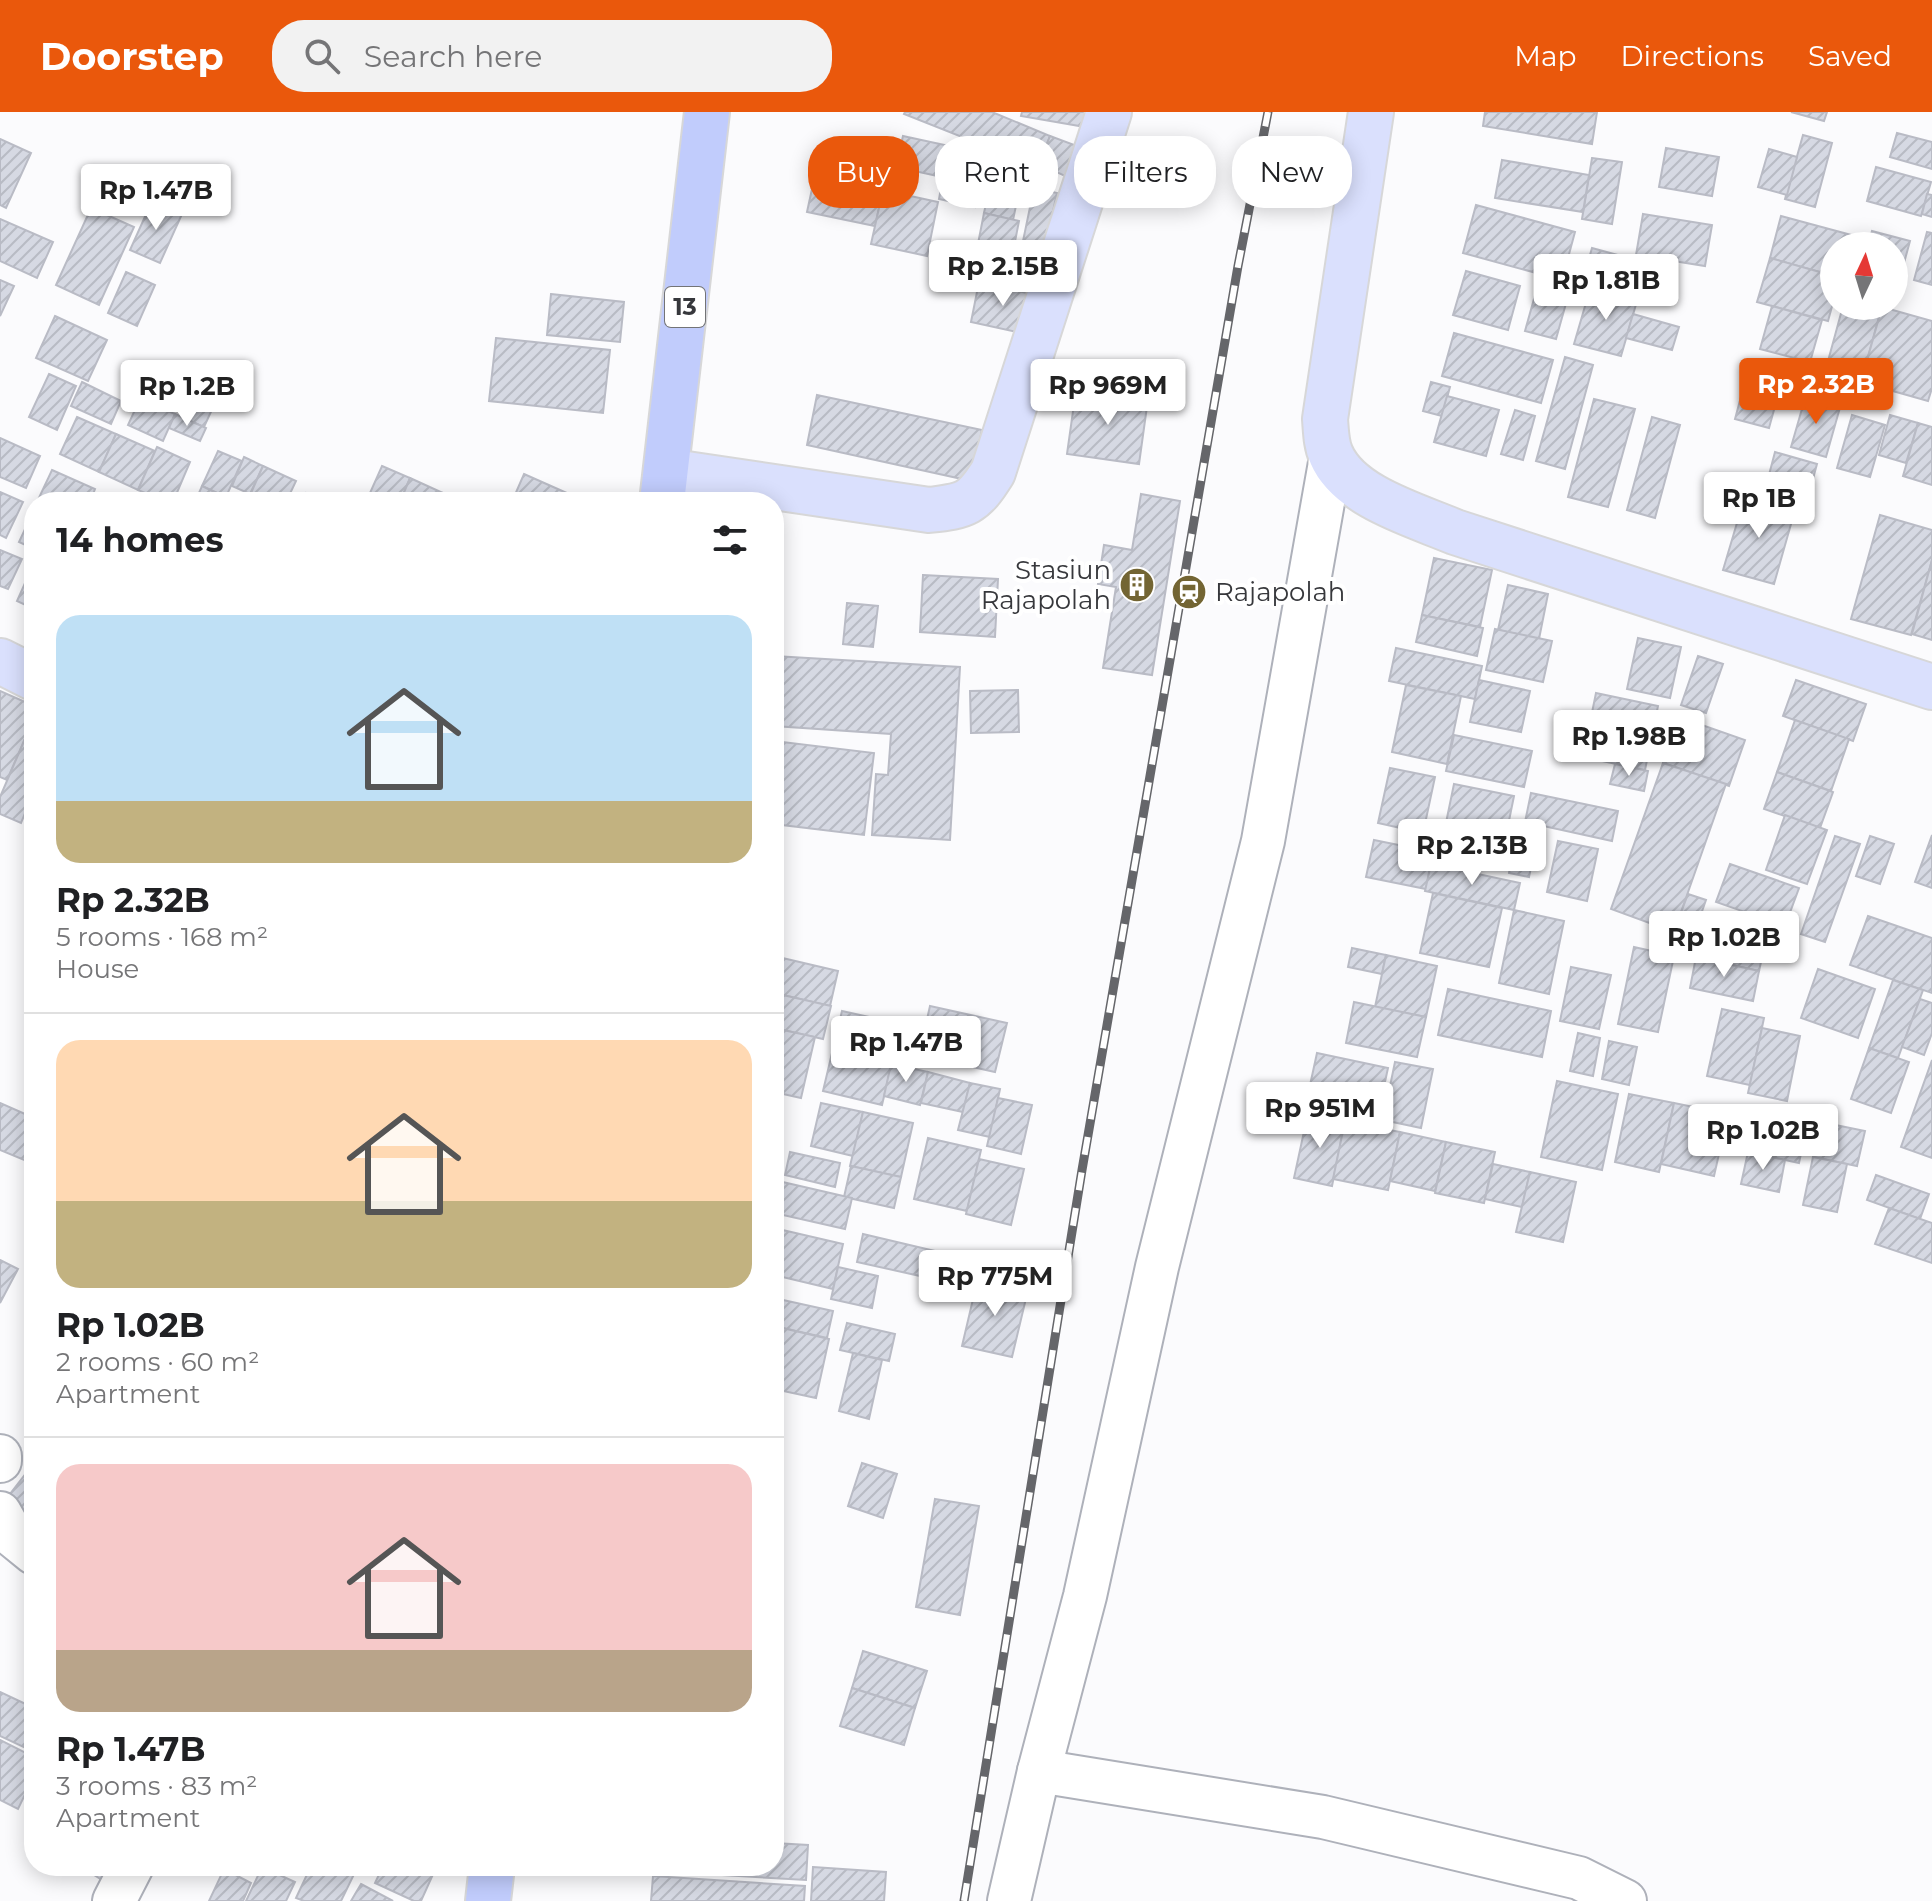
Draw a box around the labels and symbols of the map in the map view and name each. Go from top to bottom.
pin: Rp 1.47B [73,164,239,232]
north arrow [1820,232,1908,320]
pin: Rp 2.15B [920,240,1086,308]
pin: Rp 1.81B [1523,254,1689,322]
road number: 13 [665,287,705,327]
pin: Rp 2.32B [1733,358,1899,426]
pin: Rp 969M [1034,359,1182,427]
pin: Rp 1.2B [113,360,261,428]
pin: Rp 1B [1703,472,1815,540]
place label: Stasiun Rajapolah [981,554,1111,616]
building icon: Stasiun Rajapolah [1118,566,1156,604]
station icon: Rajapolah [1170,573,1208,611]
place label: Rajapolah [1215,576,1345,608]
pin: Rp 1.98B [1546,710,1712,778]
pin: Rp 2.13B [1389,819,1555,887]
pin: Rp 1.02B [1641,911,1807,979]
pin: Rp 1.47B [823,1016,989,1084]
pin: Rp 951M [1246,1082,1394,1150]
pin: Rp 1.02B [1680,1104,1846,1172]
pin: Rp 775M [921,1250,1069,1318]

